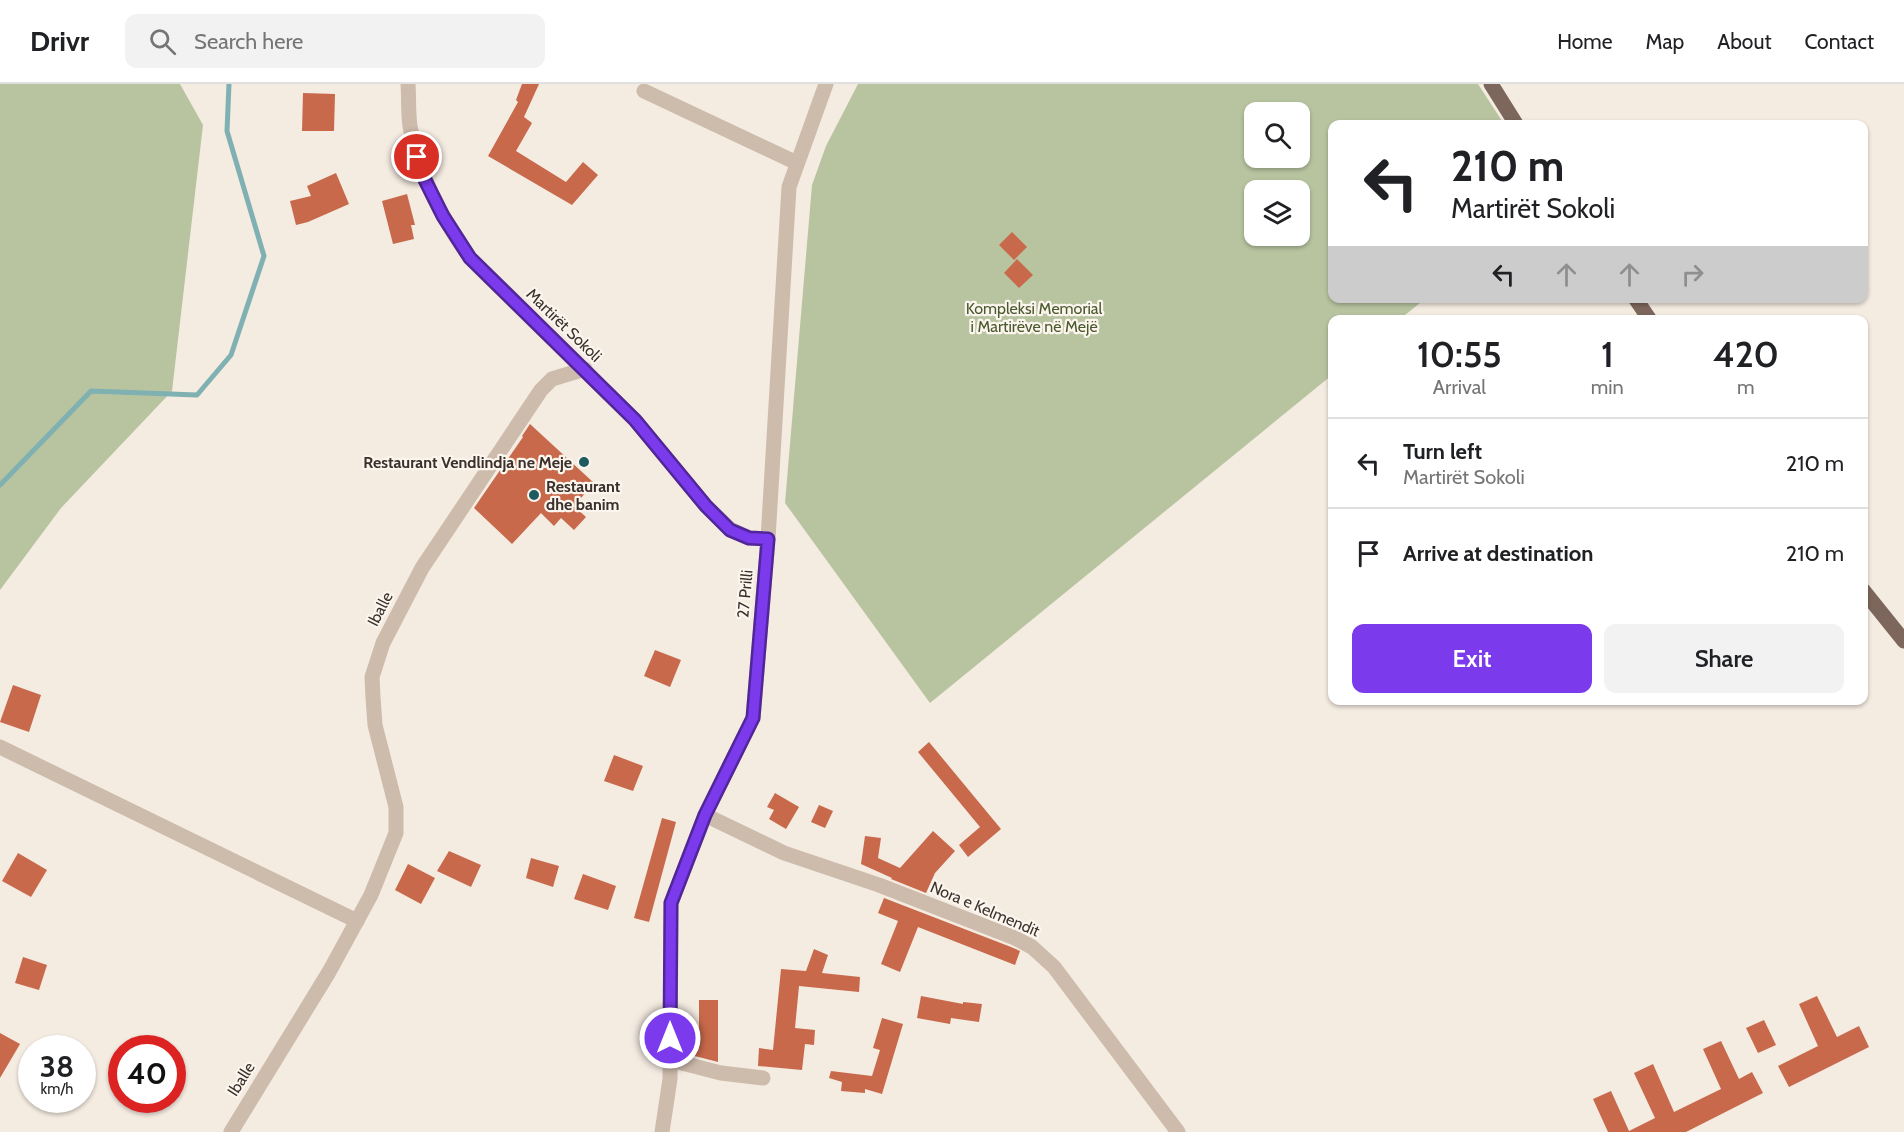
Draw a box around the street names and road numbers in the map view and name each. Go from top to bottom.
street label: Martirët Sokoli [522,284,606,366]
street label: 27 Prilli [733,569,757,619]
street label: Iballe [363,589,397,629]
street label: Nora e Kelmendit [927,877,1043,941]
street label: Iballe [223,1059,259,1099]

